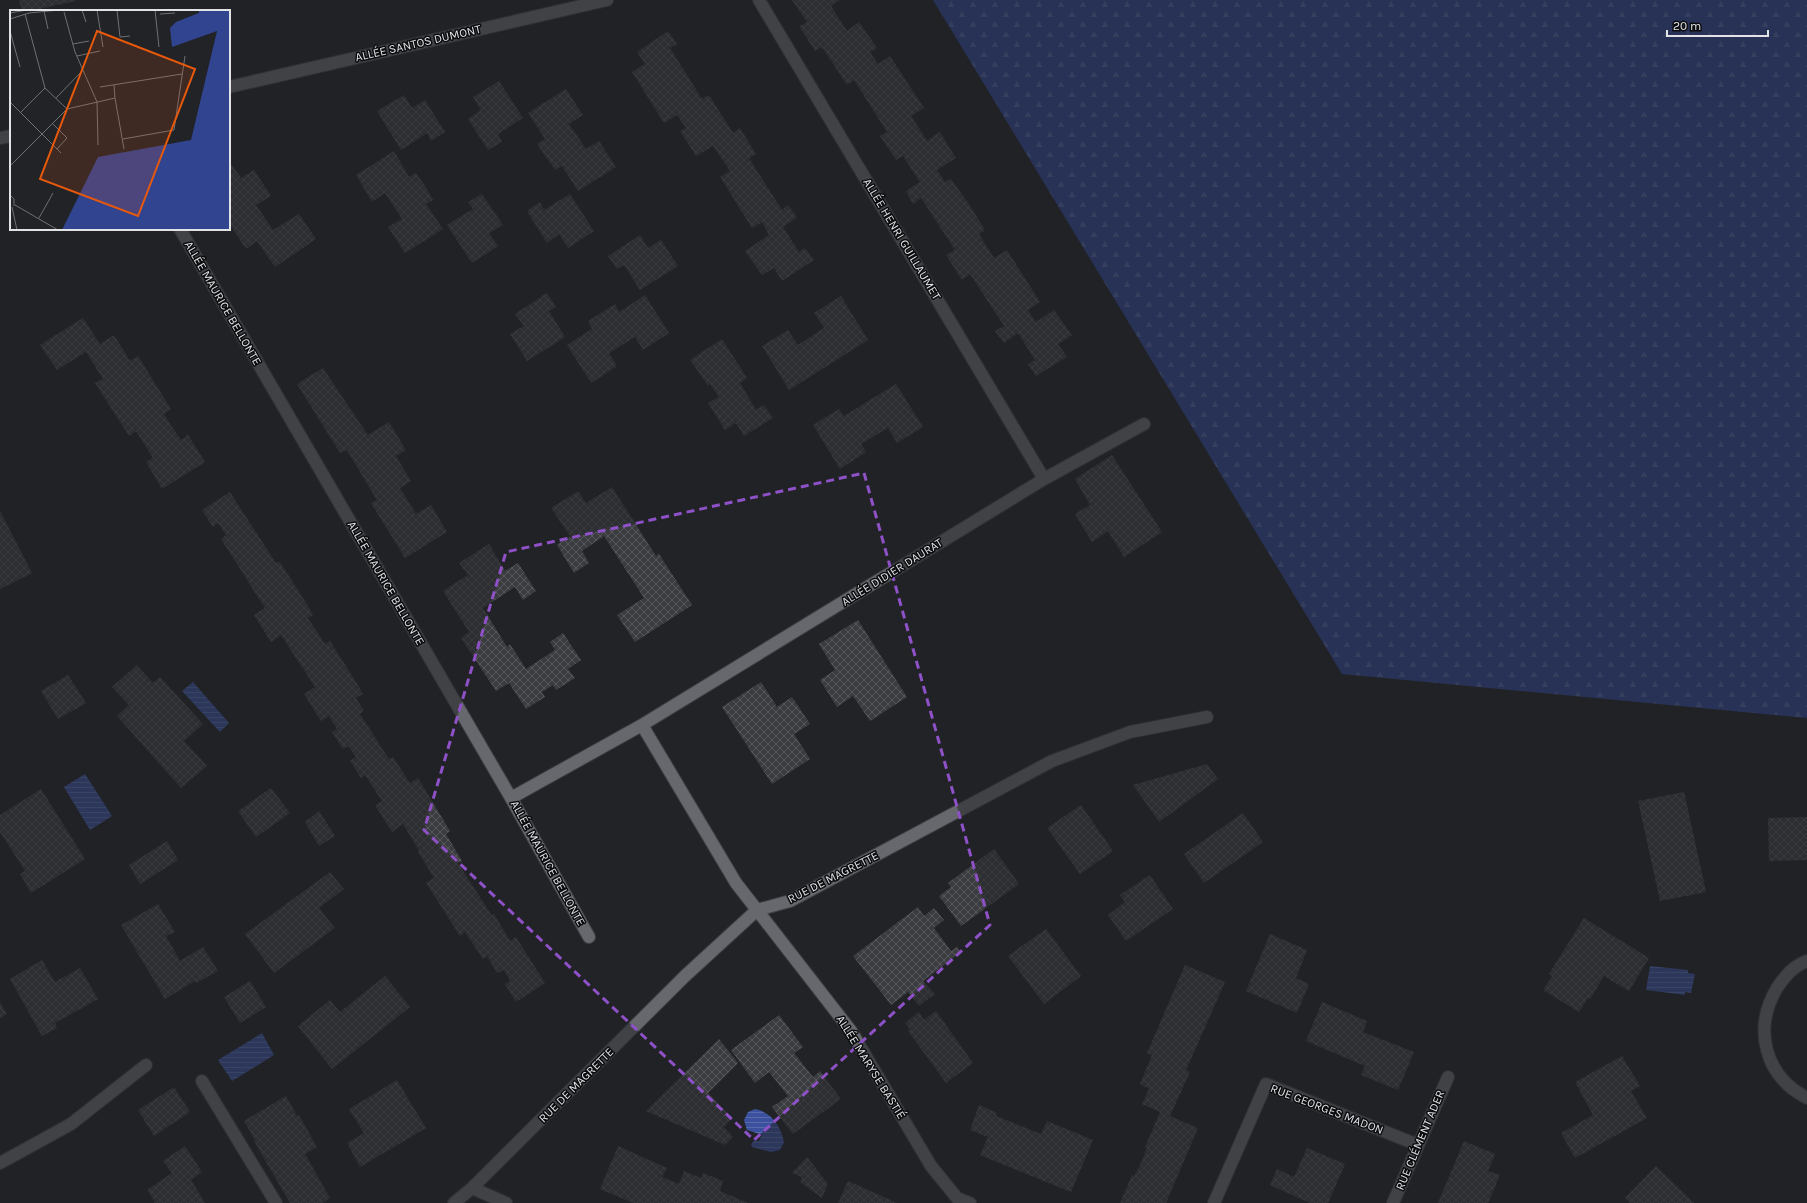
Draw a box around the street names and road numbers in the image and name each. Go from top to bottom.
street label: ALLÉE SANTOS DUMONT [354,21,482,64]
street label: ALLÉE HENRI GUILLAUMET [860,175,945,302]
street label: ALLÉE MAURICE BELLONTE [182,238,265,368]
street label: ALLÉE MAURICE BELLONTE [345,518,428,648]
street label: ALLÉE DIDIER DAURAT [838,534,945,609]
street label: ALLÉE MAURICE BELLONTE [508,797,589,928]
street label: RUE DE MAGRETTE [785,848,881,906]
street label: ALLÉE MARYSE BASTIÉ [833,1012,909,1121]
street label: RUE DE MAGRETTE [536,1045,616,1125]
street label: RUE GEORGES MADON [1269,1081,1385,1137]
street label: RUE CLÉMENT ADER [1392,1087,1447,1192]

